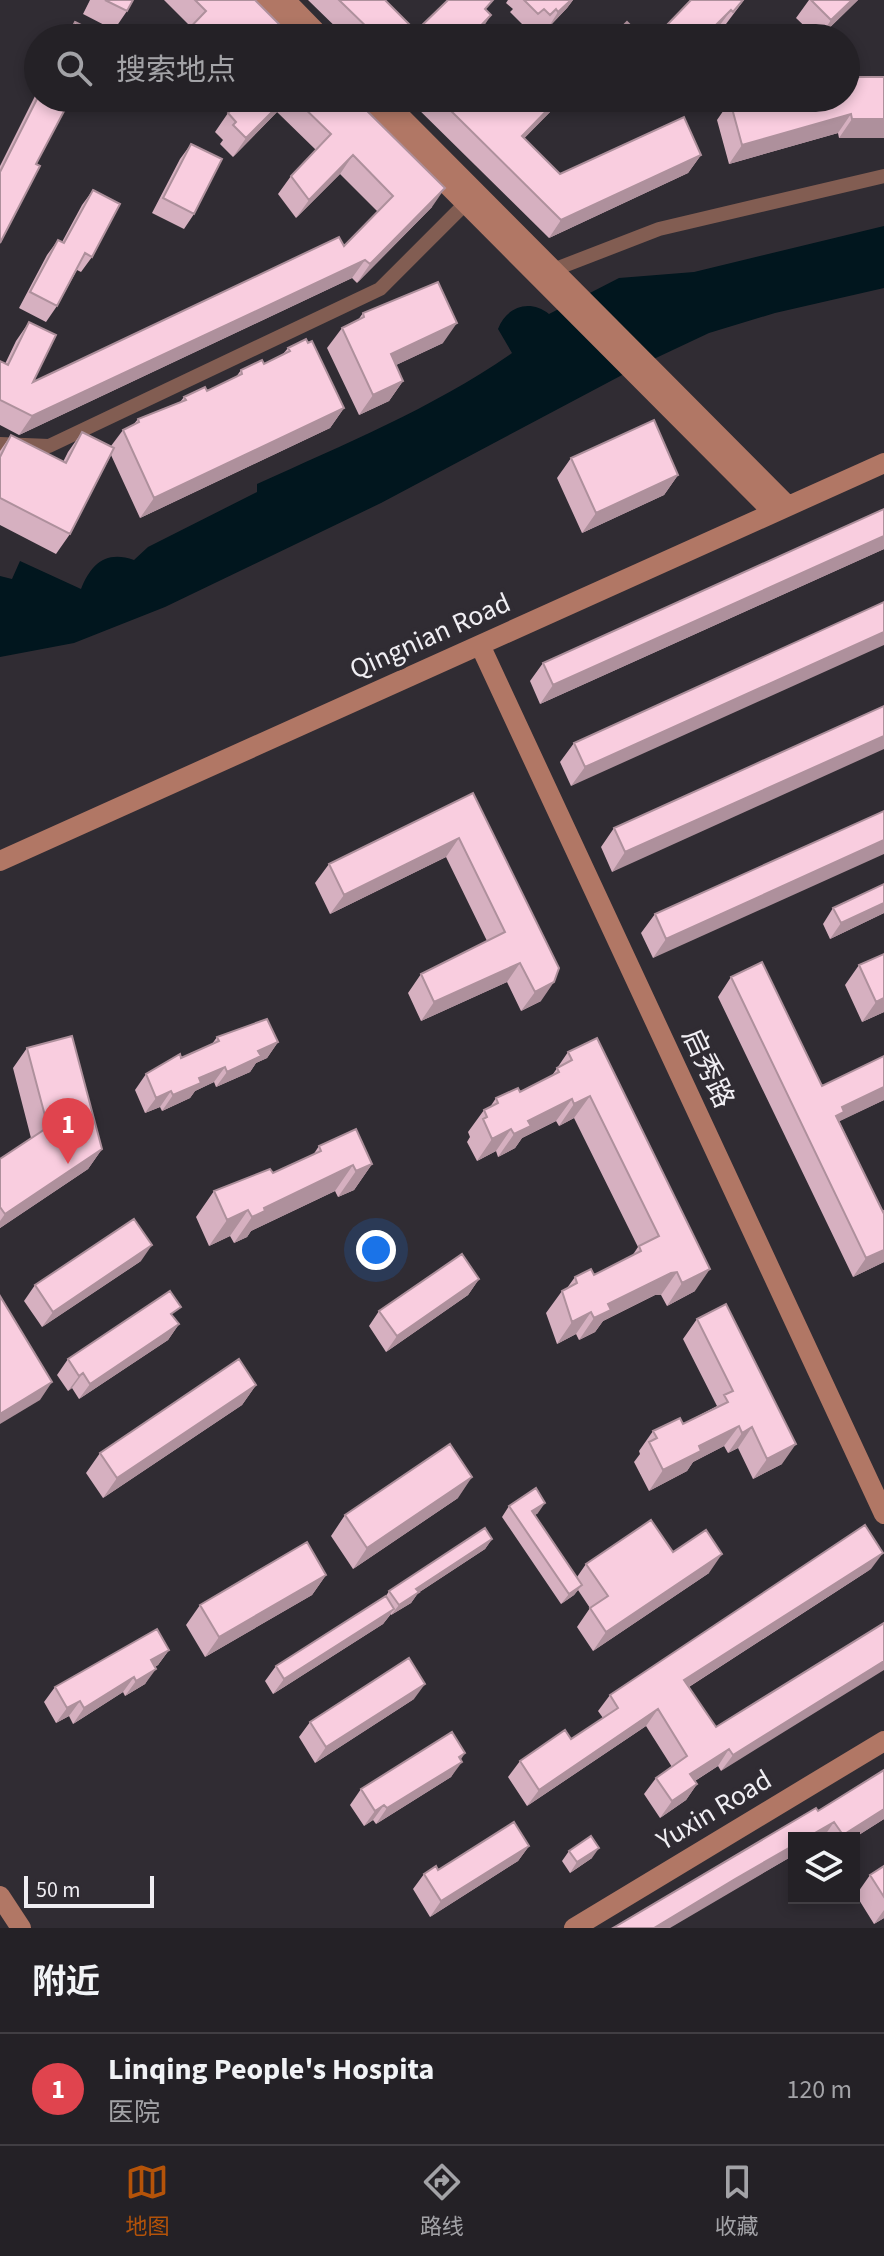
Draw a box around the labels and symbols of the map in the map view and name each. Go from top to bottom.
street label: Qingnian Road [343,583,517,689]
street label: 启秀路 [672,1021,744,1115]
pin: 1 [42,1098,94,1164]
your location [356,1230,396,1270]
street label: Yuxin Road [648,1760,779,1861]
scale bar [24,1872,154,1908]

